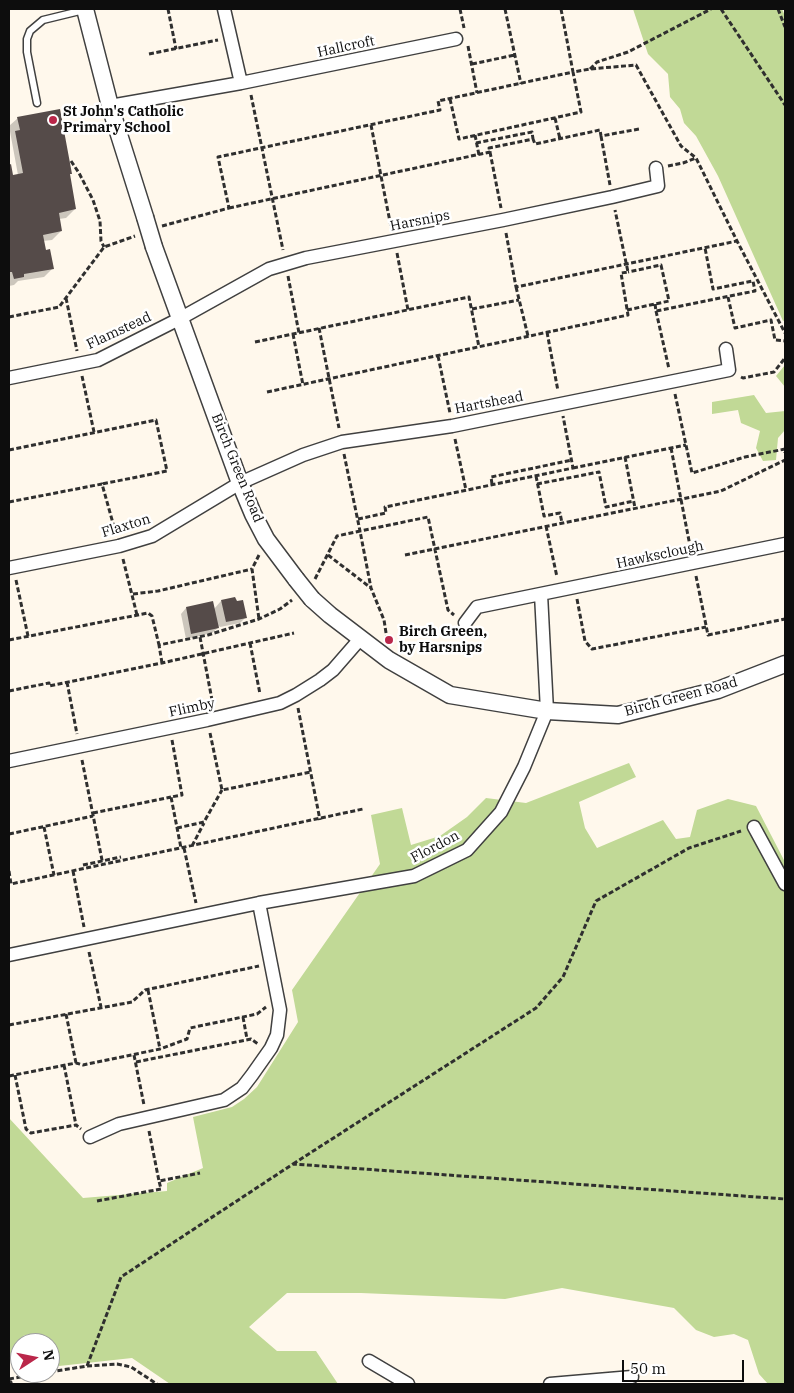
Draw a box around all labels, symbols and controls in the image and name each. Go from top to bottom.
street label: Hallcroft [316,33,376,61]
place label: St John's Catholic Primary School [63,104,184,136]
marker: St John's Catholic Primary School [47,114,59,126]
street label: Harsnips [389,207,451,235]
street label: Flamstead [84,309,154,353]
street label: Hartshead [453,388,525,418]
street label: Birch Green Road [207,411,267,525]
street label: Flaxton [100,511,152,541]
street label: Hawksclough [615,538,705,572]
place label: Birch Green, by Harsnips [399,624,487,656]
marker: Birch Green, by Harsnips [383,634,395,646]
street label: Birch Green Road [623,674,739,720]
street label: Flimby [168,695,216,721]
street label: Flordon [408,827,462,867]
north arrow [10,1333,60,1383]
text: N [39,1348,59,1362]
scale bar [624,1350,746,1382]
text: 50 m [630,1359,666,1378]

